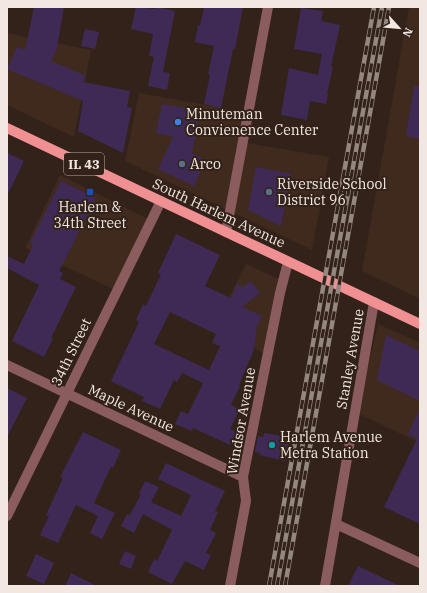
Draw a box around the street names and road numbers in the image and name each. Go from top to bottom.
road number: IL 43 [64,153,104,175]
street label: South Harlem Avenue [150,174,288,252]
street label: Stanley Avenue [332,308,368,410]
street label: 34th Street [47,315,95,389]
street label: Windsor Avenue [223,366,259,476]
street label: Maple Avenue [85,380,177,436]

